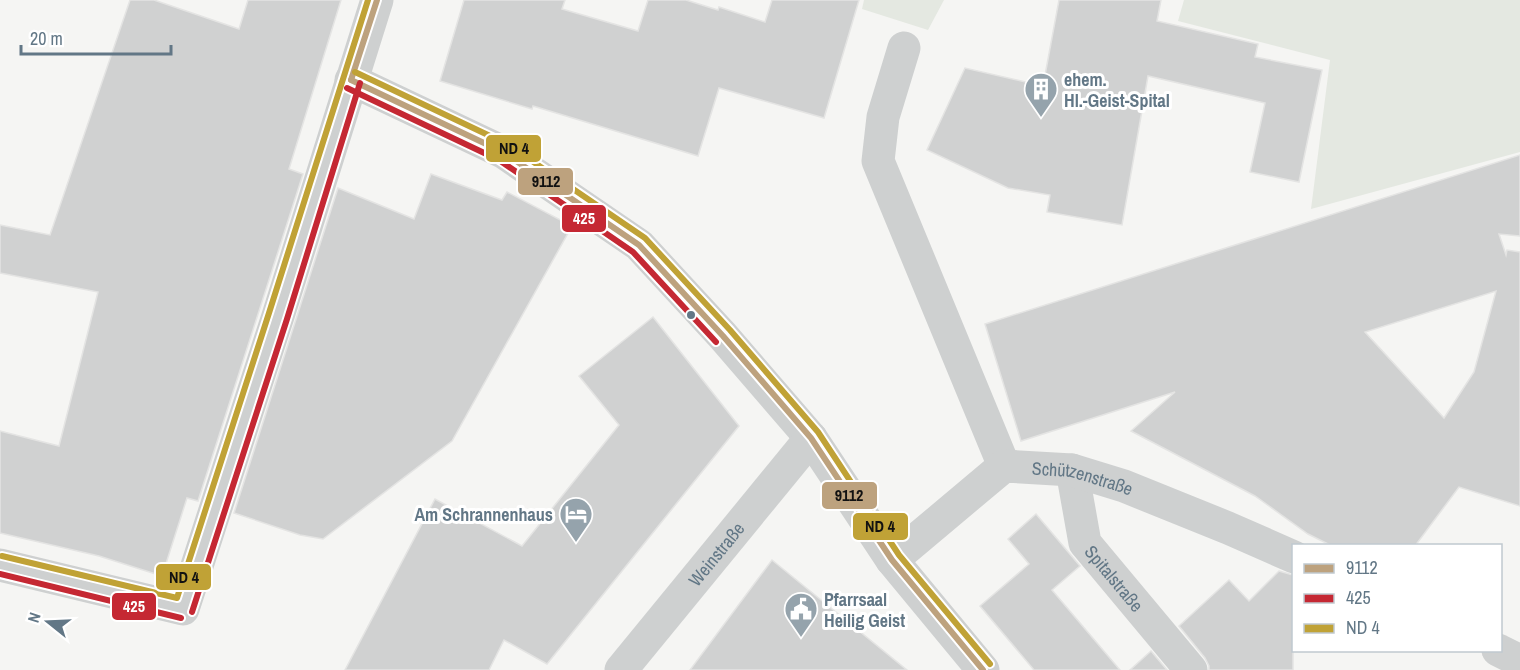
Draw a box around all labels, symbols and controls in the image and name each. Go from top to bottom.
scale bar [21,18,171,56]
text: 20 m [30,26,63,51]
place label: ehem. Hl.-Geist-Spital [1064,67,1170,113]
building icon: ehem. Hl.-Geist-Spital [1023,71,1059,118]
line badge: ND 4 [485,134,542,163]
text: ND 4 [499,137,530,159]
line badge: 9112 [517,167,574,196]
text: 9112 [532,170,560,192]
line badge: 425 [561,204,607,233]
text: 425 [573,207,595,229]
unlabelled marker [685,309,697,321]
street label: Schützenstraße [1031,455,1137,501]
line badge: 9112 [821,481,878,510]
text: 9112 [835,484,863,506]
hotel icon: Am Schrannenhaus [558,496,594,543]
place label: Am Schrannenhaus [414,502,553,527]
line badge: ND 4 [852,512,909,541]
text: ND 4 [865,515,896,537]
street label: Weinstraße [682,517,750,591]
street label: Spitalstraße [1079,540,1150,617]
legend [1292,544,1502,652]
text: 9112 [1346,555,1378,580]
line badge: ND 4 [155,563,212,591]
text: ND 4 [169,566,200,588]
text: 425 [1346,585,1371,610]
place label: Pfarrsaal Heilig Geist [824,587,905,633]
public building icon: Pfarrsaal Heilig Geist [783,591,819,638]
north arrow [18,592,78,652]
line badge: 425 [111,592,157,621]
text: 425 [123,595,145,617]
text: N [22,609,46,625]
text: ND 4 [1346,615,1380,640]

